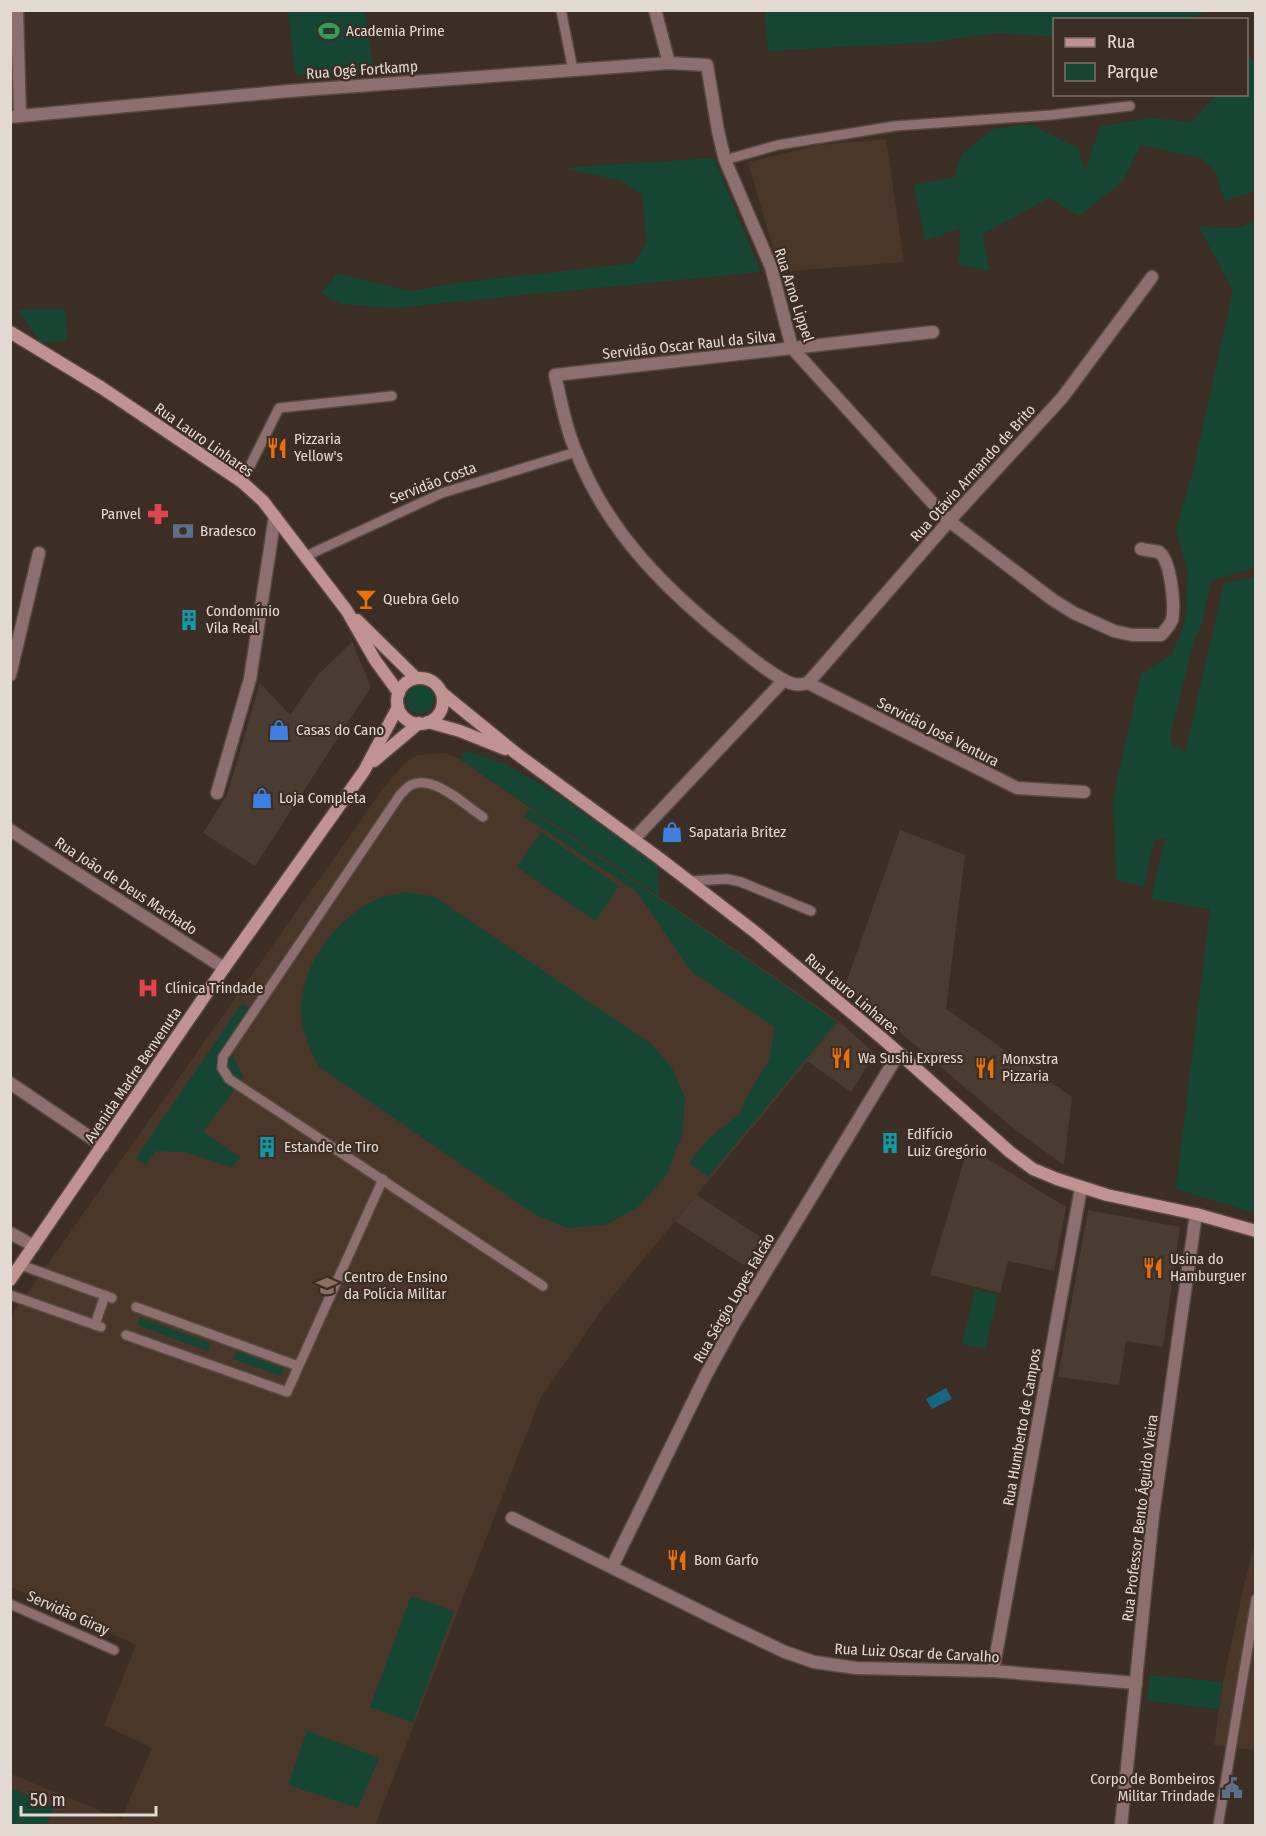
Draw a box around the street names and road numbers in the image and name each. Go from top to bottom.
street label: Rua Ogê Fortkamp [306,57,418,83]
street label: Rua Arno Lippel [770,246,818,344]
street label: Servidão Oscar Raul da Silva [602,327,776,363]
street label: Rua Lauro Linhares [151,399,257,481]
street label: Rua Otávio Armando de Brito [907,401,1039,545]
street label: Servidão Costa [387,458,479,508]
street label: Servidão José Ventura [874,694,1002,770]
street label: Rua João de Deus Machado [51,833,201,939]
street label: Rua Lauro Linhares [801,949,903,1039]
street label: Avenida Madre Benvenuta [81,1004,185,1146]
street label: Rua Sérgio Lopes Falcão [690,1230,779,1366]
street label: Rua Humberto de Campos [999,1347,1045,1507]
street label: Rua Professor Bento Águido Vieira [1118,1413,1162,1623]
street label: Servidão Giray [24,1587,112,1639]
street label: Rua Luiz Oscar de Carvalho [834,1640,1000,1666]

